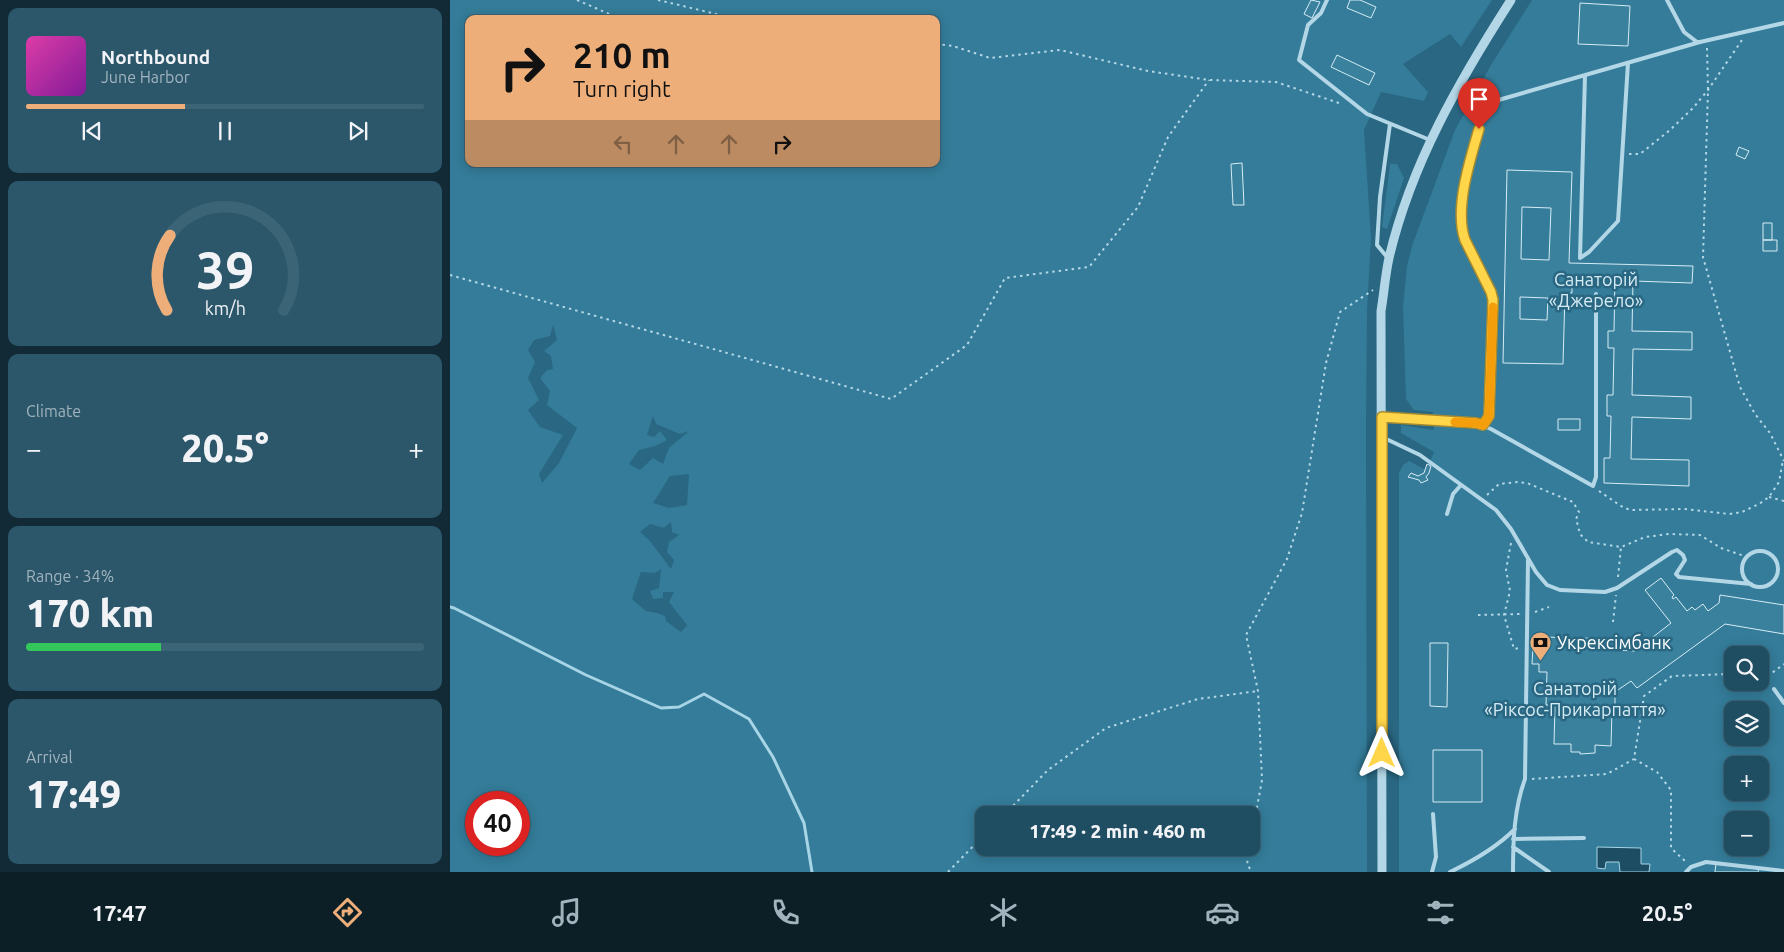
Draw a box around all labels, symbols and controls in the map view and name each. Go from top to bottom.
icon: right [490,35,555,100]
text: 210 m [573,35,671,75]
text: Northbound [101,46,210,68]
text: June Harbor [101,68,190,86]
text: Turn right [573,76,671,101]
pin [1458,78,1500,129]
icon: arrive [1465,85,1493,113]
icon: previous [78,117,106,145]
icon: pause [211,117,239,145]
icon: next [344,117,372,145]
icon: left [609,130,637,158]
icon: ahead [662,130,690,158]
icon: ahead [715,130,743,158]
icon: right [768,130,796,158]
text: 39 [196,241,254,299]
park label: Санаторій «Джерело» [1549,269,1643,310]
text: km/h [204,298,246,318]
text: Climate [26,402,81,420]
text: 20.5° [181,427,269,469]
text: − [26,433,42,464]
text: + [408,433,424,464]
text: Range · 34% [26,567,114,585]
text: 170 km [26,592,154,634]
bank icon: Укрексімбанк [1529,631,1553,662]
place label: Укрексімбанк [1557,632,1671,652]
map controls [1724,646,1769,856]
button: search [1724,646,1769,691]
park label: Санаторій «Ріксос-Прикарпаття» [1484,678,1666,719]
button: layers [1724,701,1769,746]
position arrow [1355,726,1407,778]
text: Arrival [26,748,73,766]
button: + [1724,756,1769,801]
text: 17:49 [26,773,121,815]
speed limit sign: 40 [465,791,530,856]
button: − [1724,811,1769,856]
text: 17:49 · 2 min · 460 m [1029,820,1206,842]
icon: directions [330,895,365,930]
icon: music [549,895,584,930]
icon: phone [768,895,803,930]
icon: climate [986,895,1021,930]
icon: car [1205,895,1240,930]
icon: filters [1423,895,1458,930]
text: 17:47 [92,900,147,925]
text: 20.5° [1642,900,1692,925]

